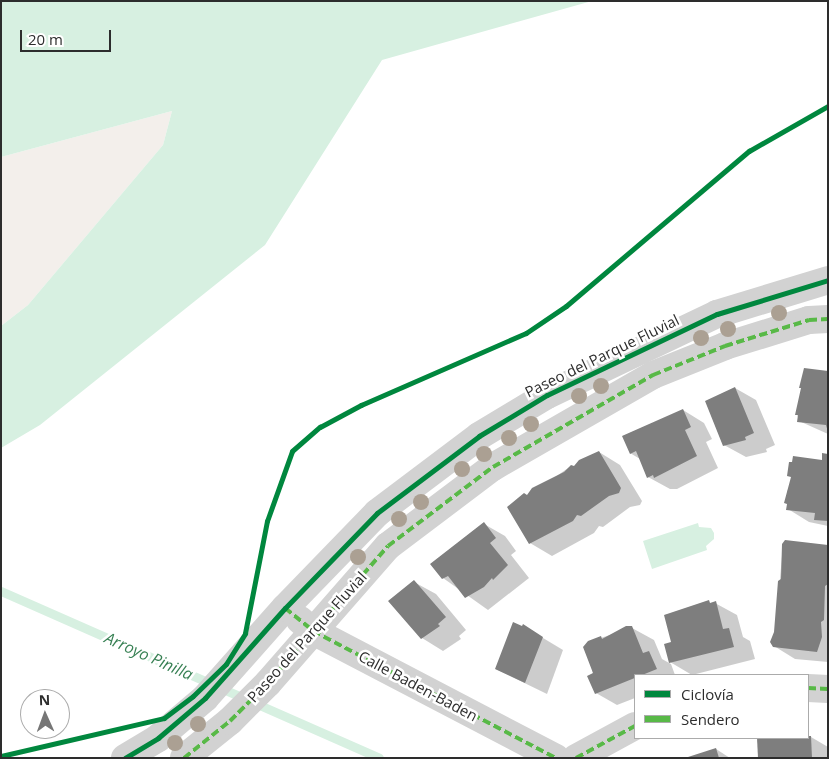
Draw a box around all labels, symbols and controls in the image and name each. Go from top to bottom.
scale bar [22,20,114,52]
text: 20 m [28,29,63,49]
street label: Paseo del Parque Fluvial [522,311,682,401]
street label: Paseo del Parque Fluvial [244,568,370,706]
water label: Arroyo Pinilla [102,628,196,684]
street label: Calle Baden-Baden [355,647,481,725]
legend [634,674,809,739]
text: Ciclovía [681,684,734,704]
north arrow [20,689,70,739]
text: N [38,690,51,709]
text: Sendero [681,709,740,729]

